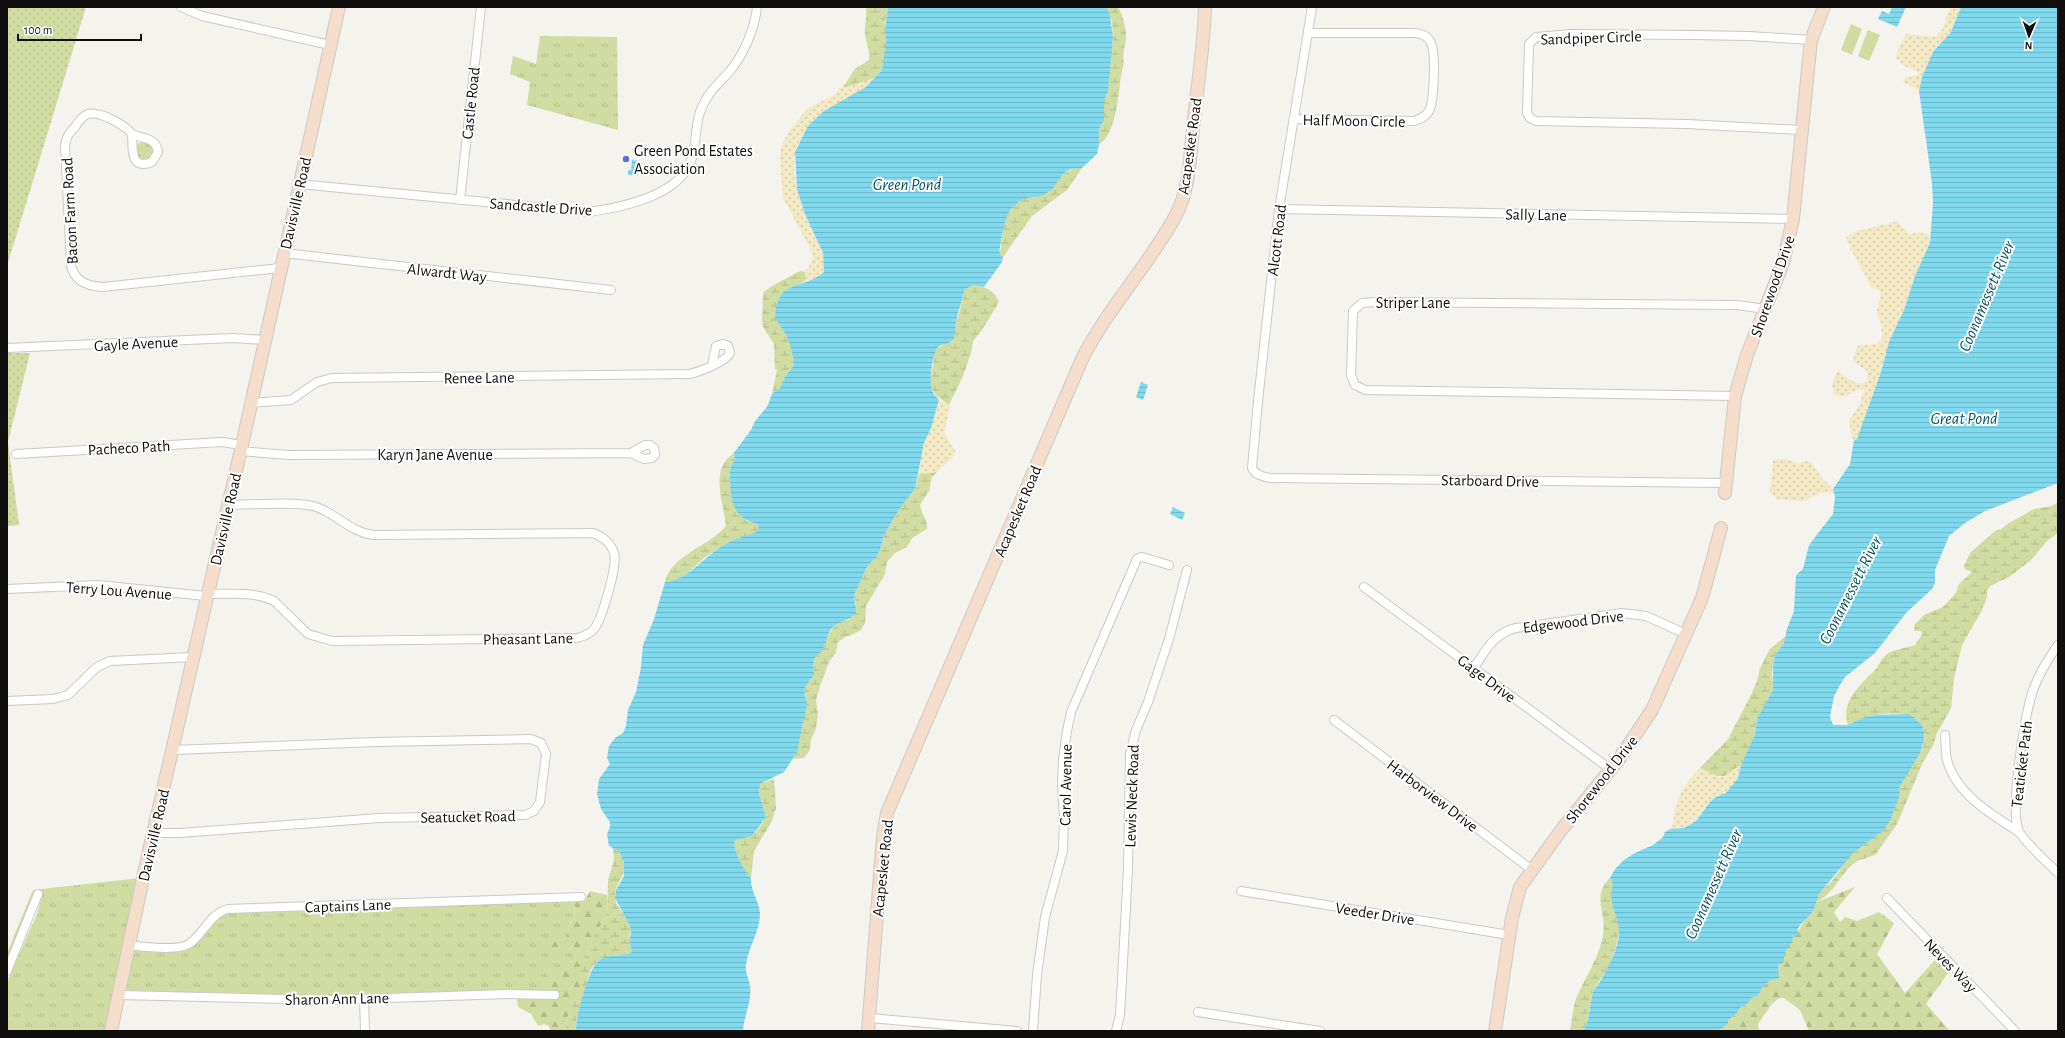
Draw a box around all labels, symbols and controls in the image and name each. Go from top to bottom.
scale bar [18,16,141,42]
north arrow [2009,16,2049,56]
text: 100 m [24,24,52,36]
street label: Sandpiper Circle [1540,28,1642,48]
text: N [2025,40,2033,51]
street label: Castle Road [459,66,483,140]
street label: Acapesket Road [1175,97,1205,196]
street label: Half Moon Circle [1302,112,1406,130]
place label: Green Pond Estates Association [634,143,753,177]
marker: Green Pond Estates Association [621,154,631,164]
street label: Davisville Road [278,155,314,251]
street label: Bacon Farm Road [59,157,81,265]
water label: Green Pond [873,176,942,193]
street label: Sandcastle Drive [489,195,593,219]
street label: Alcott Road [1265,203,1289,277]
street label: Sally Lane [1505,206,1567,225]
street label: Shorewood Drive [1748,233,1798,339]
water label: Coonamessett River [1956,238,2018,354]
street label: Alwardt Way [406,261,487,286]
street label: Striper Lane [1376,295,1450,311]
street label: Gayle Avenue [94,334,179,355]
street label: Renee Lane [443,369,515,387]
water label: Great Pond [1930,410,1998,427]
street label: Pacheco Path [87,438,171,458]
street label: Karyn Jane Avenue [377,447,493,464]
street label: Acapesket Road [991,463,1044,560]
street label: Davisville Road [208,471,244,567]
street label: Starboard Drive [1441,472,1539,490]
water label: Coonamessett River [1816,533,1885,647]
street label: Terry Lou Avenue [65,579,172,604]
street label: Edgewood Drive [1522,608,1624,636]
street label: Pheasant Lane [483,630,573,648]
street label: Gage Drive [1454,652,1518,706]
street label: Teaticket Path [2009,720,2035,809]
street label: Shorewood Drive [1563,733,1641,826]
street label: Carol Avenue [1057,744,1075,826]
street label: Lewis Neck Road [1122,744,1142,848]
street label: Harborview Drive [1384,757,1481,835]
street label: Davisville Road [136,787,172,883]
street label: Seatucket Road [420,808,516,826]
street label: Acapesket Road [870,819,896,918]
water label: Coonamessett River [1682,826,1745,942]
street label: Captains Lane [305,896,392,916]
street label: Veeder Drive [1334,900,1416,928]
street label: Neves Way [1920,936,1980,996]
street label: Sharon Ann Lane [285,990,389,1008]

